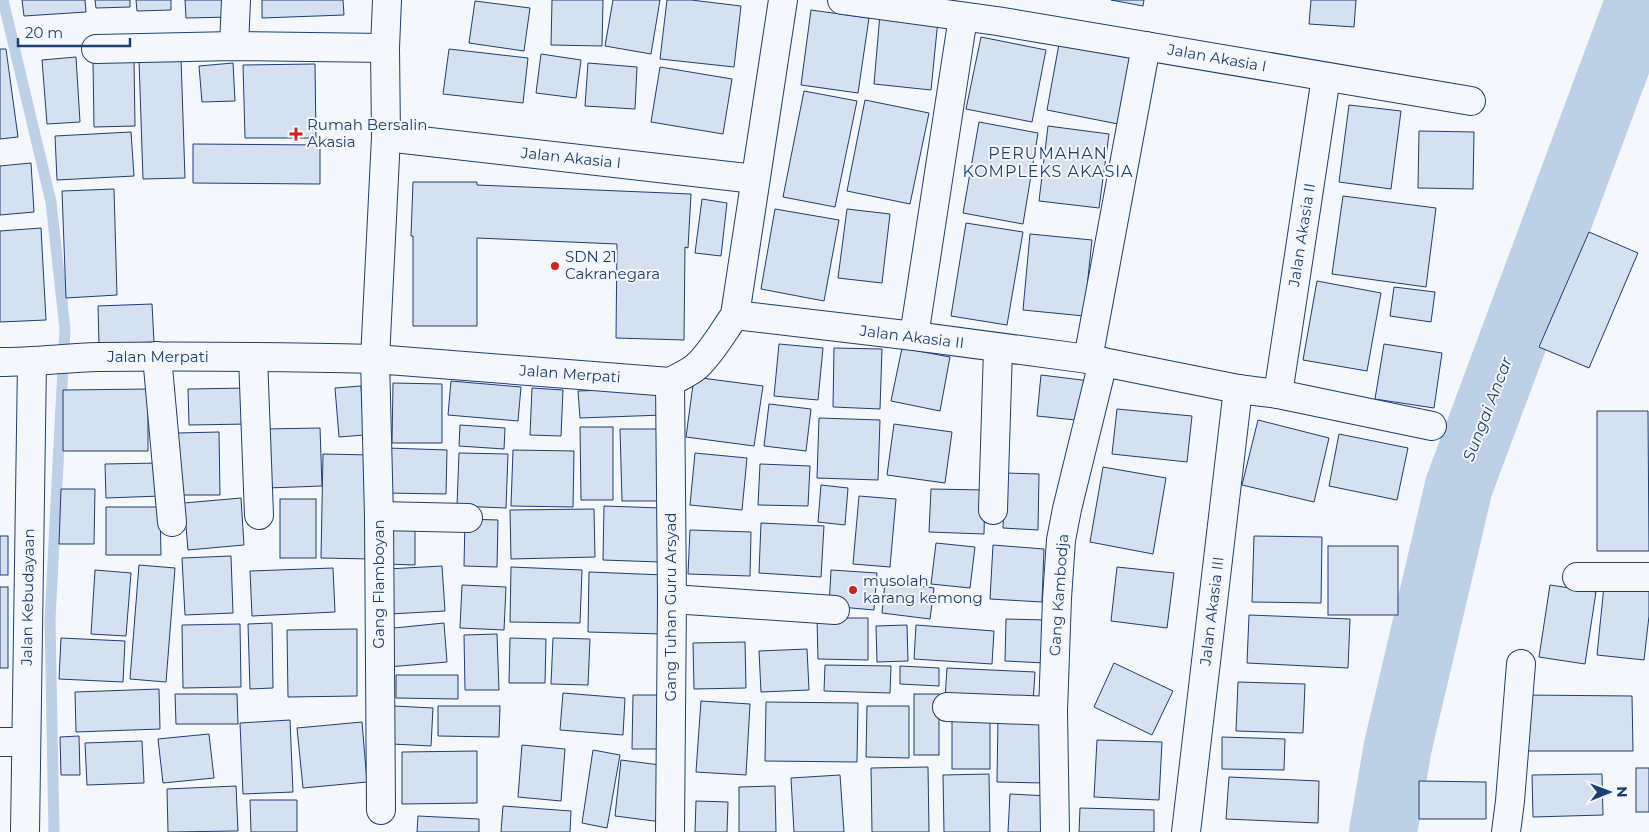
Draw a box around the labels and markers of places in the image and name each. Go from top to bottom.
place label: Rumah Bersalin Akasia [307,115,428,151]
marker: Rumah Bersalin Akasia [289,127,303,141]
place label: SDN 21 Cakranegara [565,247,660,283]
marker: SDN 21 Cakranegara [549,260,561,272]
place label: musolah karang kemong [863,571,983,607]
marker: musolah karang kemong [847,584,859,596]

